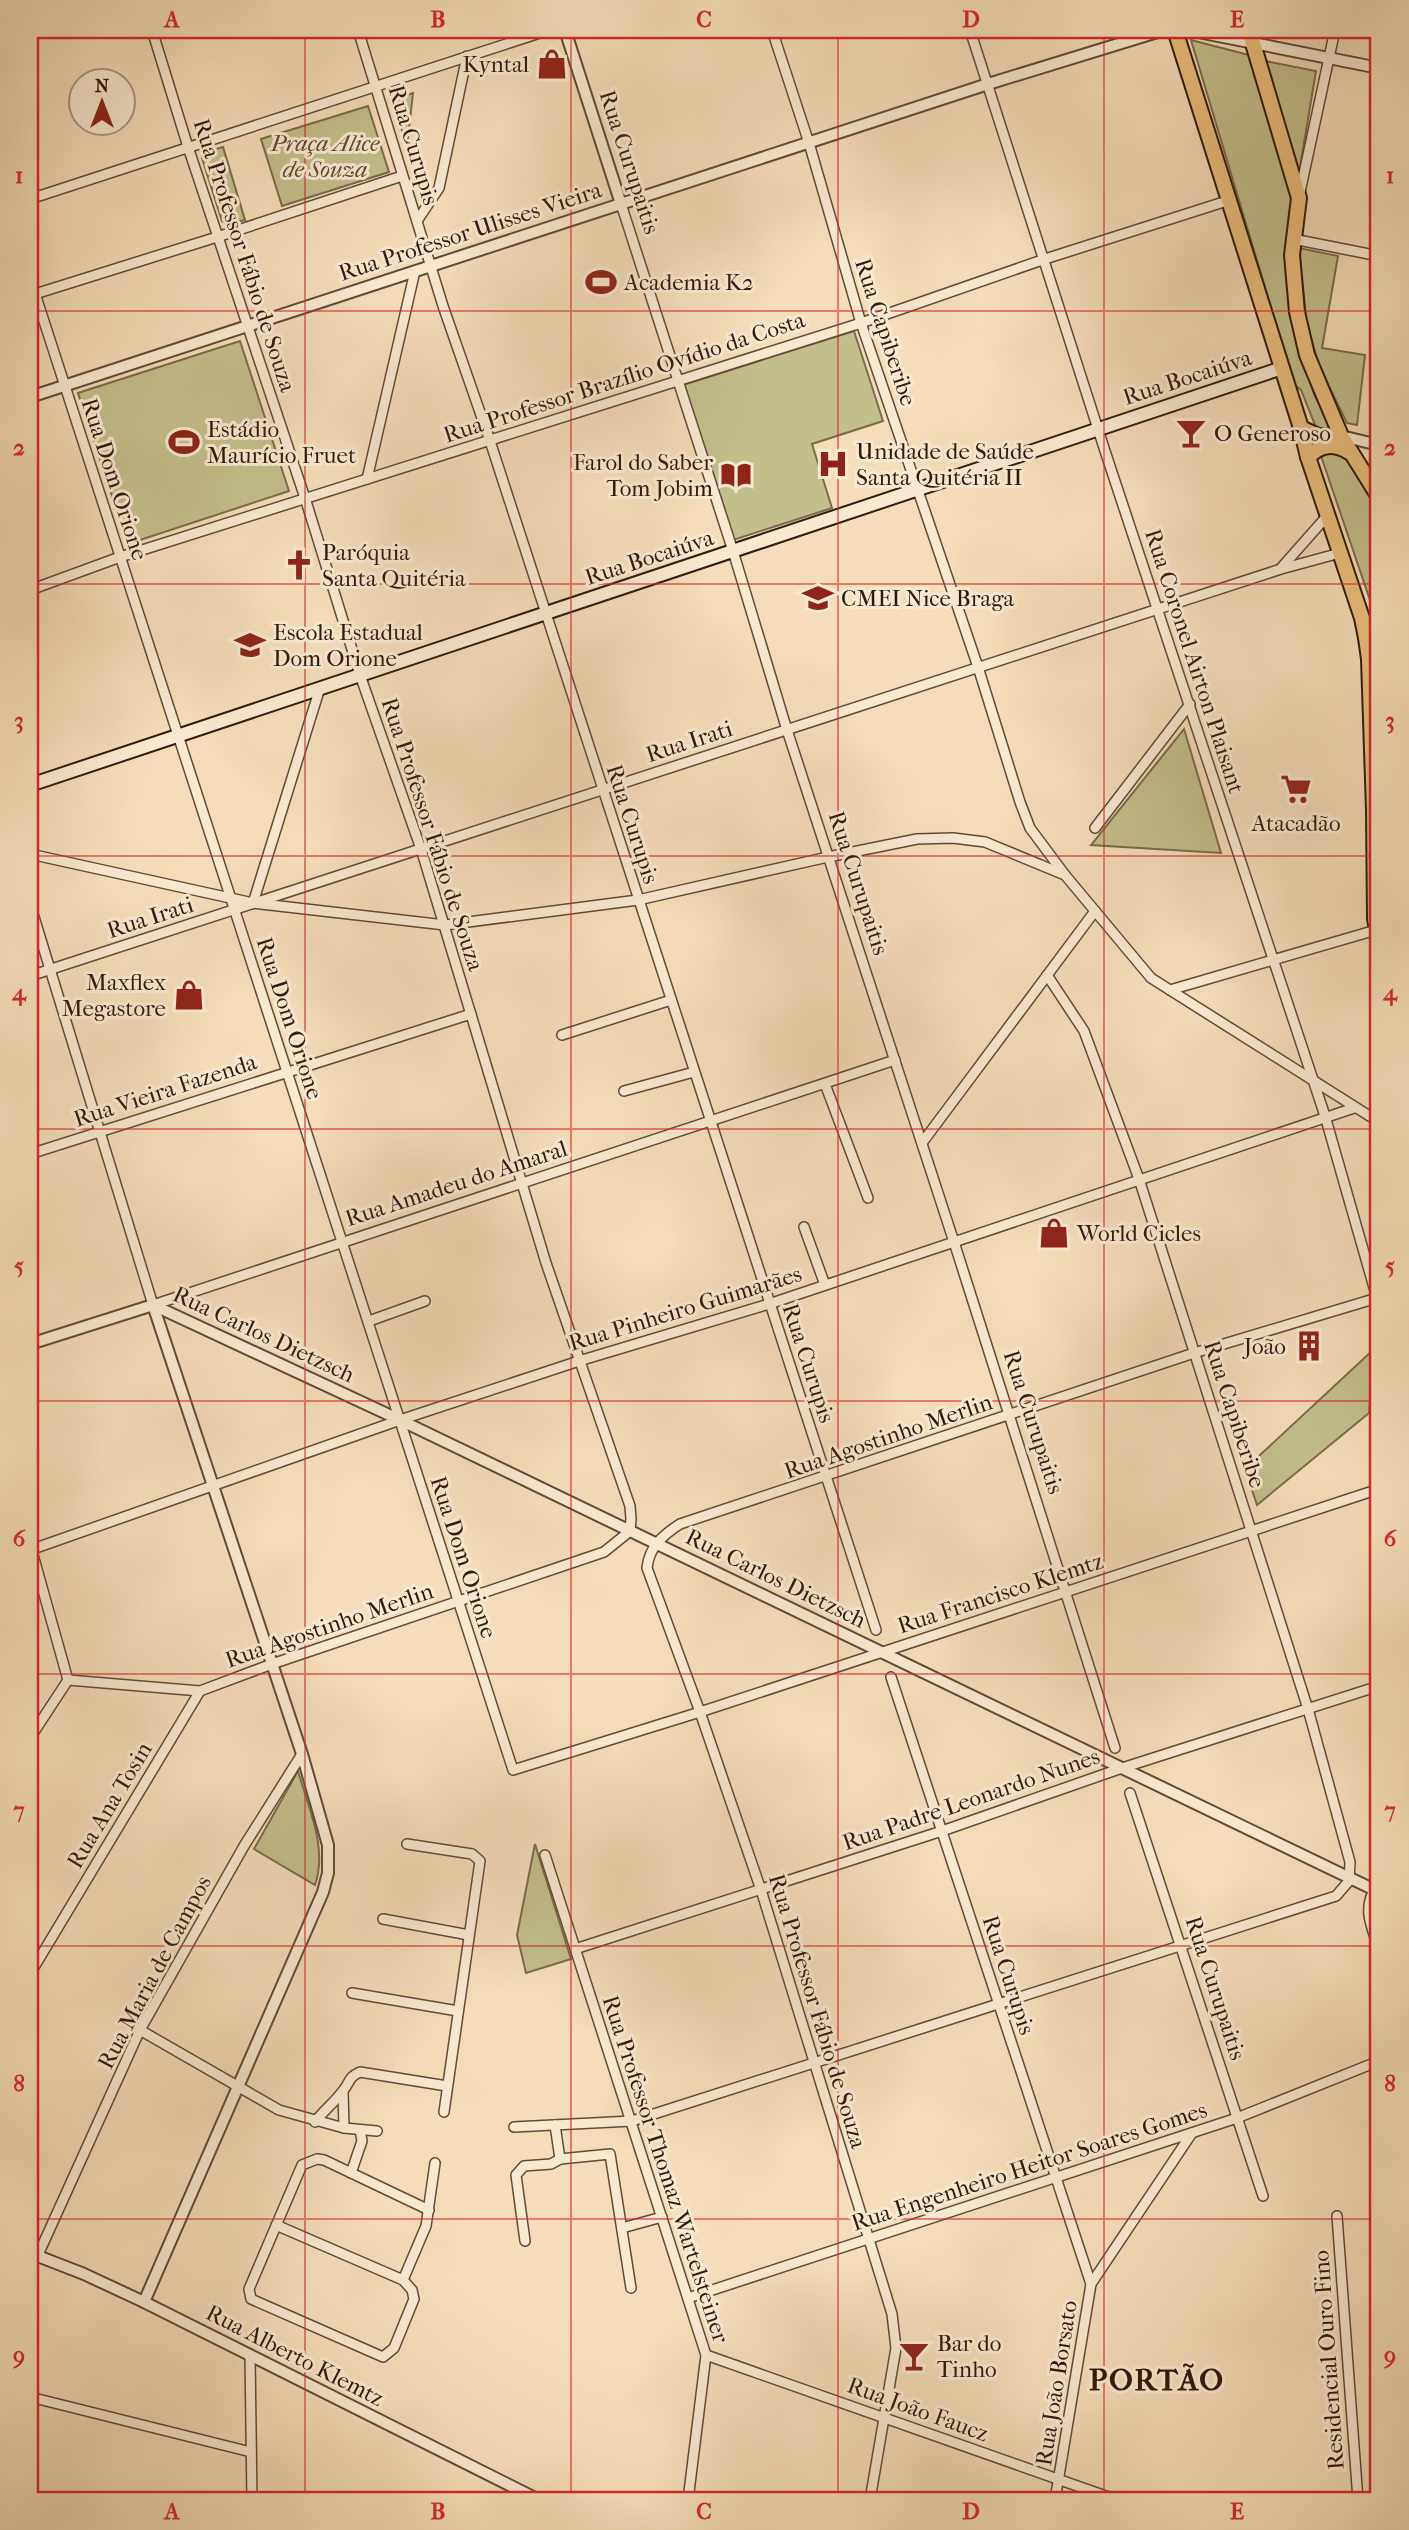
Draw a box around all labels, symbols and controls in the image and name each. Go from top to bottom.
text: A [163,6,181,33]
text: B [431,6,446,33]
text: C [696,6,712,33]
text: D [962,6,980,33]
text: E [1230,6,1244,33]
shop icon: Kyntal [535,47,569,81]
place label: Kyntal [462,51,530,78]
north arrow [66,66,136,136]
text: N [95,75,110,97]
street label: Rua Curupis [382,82,445,208]
street label: Rua Curupaitis [594,87,665,237]
street label: Rua Professor Fábio de Souza [188,115,302,396]
park label: Praça Alice de Souza [270,130,380,183]
text: 1 [15,162,23,189]
text: 1 [1386,162,1394,189]
street label: Rua Professor Ulisses Vieira [335,176,605,287]
street label: Rua Capiberibe [849,255,922,409]
sports icon: Academia K2 [584,265,618,299]
place label: Academia K2 [623,269,754,296]
street label: Rua Professor Brazílio Ovídio da Costa [440,306,809,449]
street label: Rua Bocaiúva [1119,344,1255,411]
street label: Rua Dom Orione [76,395,153,564]
place label: Estádio Maurício Fruet [207,416,356,469]
bar icon: O Generoso [1174,416,1208,450]
place label: O Generoso [1214,420,1331,447]
sports icon: Estádio Maurício Fruet [167,425,201,459]
text: 2 [13,434,25,461]
text: 2 [1384,434,1396,461]
place label: Unidade de Saúde Santa Quitéria II [856,438,1034,491]
hospital icon: Unidade de Saúde Santa Quitéria II [816,447,850,481]
place label: Farol do Saber Tom Jobim [573,449,713,502]
library icon: Farol do Saber Tom Jobim [719,458,753,492]
street label: Rua Bocaiúva [581,524,717,591]
street label: Rua Coronel Airton Plaisant [1139,525,1250,797]
place label: Paróquia Santa Quitéria [322,539,466,592]
church icon: Paróquia Santa Quitéria [282,548,316,582]
school or university icon: CMEI Nice Braga [801,581,835,615]
place label: CMEI Nice Braga [841,585,1014,612]
place label: Escola Estadual Dom Orione [273,619,424,672]
school or university icon: Escola Estadual Dom Orione [233,628,267,662]
street label: Rua Professor Fábio de Souza [376,694,490,975]
text: 3 [14,707,24,734]
text: 3 [1385,707,1395,734]
street label: Rua Irati [643,715,736,768]
street label: Rua Curupis [601,761,665,887]
supermarket icon: Atacadão [1279,772,1313,806]
street label: Rua Curupaitis [823,808,894,958]
place label: Atacadão [1250,810,1341,837]
street label: Rua Irati [104,891,197,944]
street label: Rua Dom Orione [251,934,328,1103]
place label: Maxflex Megastore [62,969,166,1022]
shop icon: Maxflex Megastore [172,978,206,1012]
text: 4 [11,979,27,1006]
text: 4 [1382,979,1398,1006]
street label: Rua Vieira Fazenda [70,1048,260,1133]
street label: Rua Amadeu do Amaral [342,1135,571,1232]
shop icon: World Cicles [1037,1216,1071,1250]
place label: World Cicles [1076,1220,1201,1247]
text: 5 [14,1252,24,1279]
text: 5 [1385,1252,1395,1279]
street label: Rua Pinheiro Guimarães [565,1260,805,1357]
street label: Rua Carlos Dietzsch [169,1281,359,1388]
street label: Rua Curupis [777,1300,841,1426]
building icon: João [1292,1329,1326,1363]
place label: João [1242,1333,1286,1360]
street label: Rua Capiberibe [1198,1337,1271,1491]
street label: Rua Curupaitis [998,1347,1069,1497]
street label: Rua Agostinho Merlin [781,1388,996,1485]
street label: Rua Dom Orione [425,1473,502,1642]
street label: Rua Carlos Dietzsch [681,1523,870,1634]
text: 6 [13,1525,26,1552]
text: 6 [1384,1525,1397,1552]
street label: Rua Francisco Klemtz [894,1547,1106,1639]
street label: Rua Agostinho Merlin [222,1577,437,1674]
street label: Rua Ana Tosin [61,1737,158,1873]
street label: Rua Padre Leonardo Nunes [839,1743,1103,1856]
text: 7 [12,1797,25,1824]
text: 7 [1383,1797,1396,1824]
street label: Rua Maria de Campos [92,1871,217,2074]
street label: Rua Professor Fábio de Souza [763,1871,872,2152]
street label: Rua Curupis [977,1912,1041,2038]
street label: Rua Curupaitis [1180,1913,1251,2063]
street label: Rua Professor Thomaz Wartelsteiner [597,1992,735,2346]
text: 8 [13,2070,25,2097]
text: 8 [1384,2070,1396,2097]
street label: Rua Engenheiro Heitor Soares Gomes [848,2096,1210,2237]
street label: Residencial Ouro Fino [1307,2249,1350,2471]
street label: Rua João Borsato [1030,2298,1083,2468]
street label: Rua Alberto Klemtz [201,2299,388,2412]
place label: Bar do Tinho [937,2330,1002,2383]
bar icon: Bar do Tinho [897,2339,931,2373]
text: 9 [12,2342,25,2369]
text: 9 [1383,2342,1396,2369]
district label: PORTÃO [1089,2363,1225,2398]
street label: Rua João Faucz [844,2371,992,2447]
text: A [163,2498,181,2525]
text: B [431,2498,446,2525]
text: C [696,2498,712,2525]
text: D [962,2498,980,2525]
text: E [1230,2498,1244,2525]

